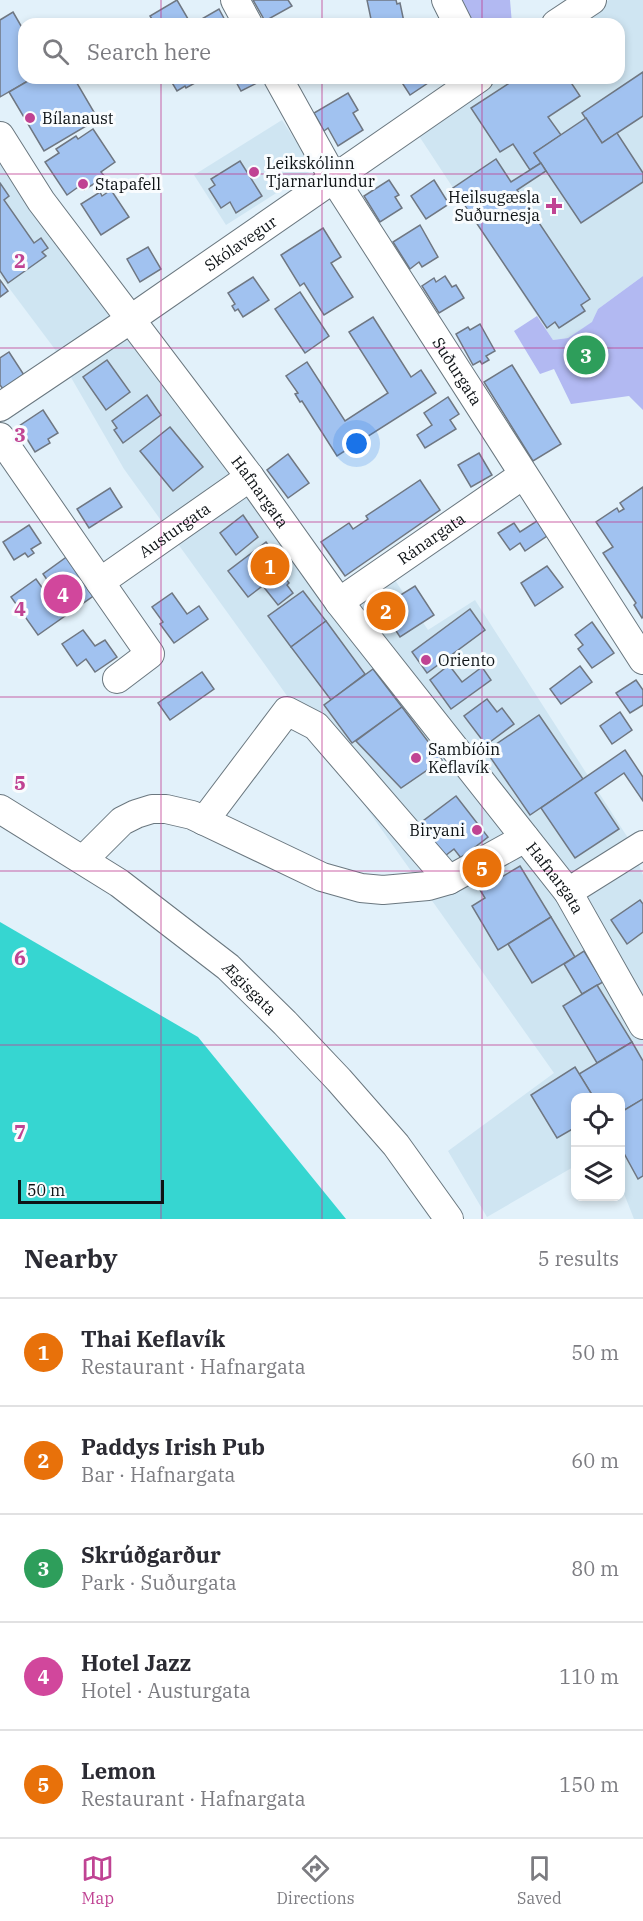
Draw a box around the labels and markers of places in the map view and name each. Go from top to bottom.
place label: Bílanaust [42,108,114,128]
marker: Bílanaust [23,111,37,125]
place label: Leikskólinn Tjarnarlundur [266,153,375,191]
marker: Leikskólinn Tjarnarlundur [247,165,261,179]
place label: Stapafell [95,174,161,194]
marker: Stapafell [76,177,90,191]
place label: Heilsugæsla Suðurnesja [448,187,540,225]
marker: Heilsugæsla Suðurnesja [545,197,563,215]
pin: 3 [566,332,606,378]
pin: 1 [250,544,290,588]
pin: 4 [44,572,82,616]
pin: 2 [366,588,406,634]
place label: Oriento [438,650,495,670]
marker: Oriento [419,653,433,667]
place label: Sambíóin Keflavík [428,739,500,777]
marker: Sambíóin Keflavík [409,751,423,765]
place label: Biryani [409,820,465,840]
marker: Biryani [470,823,484,837]
pin: 5 [462,846,502,890]

